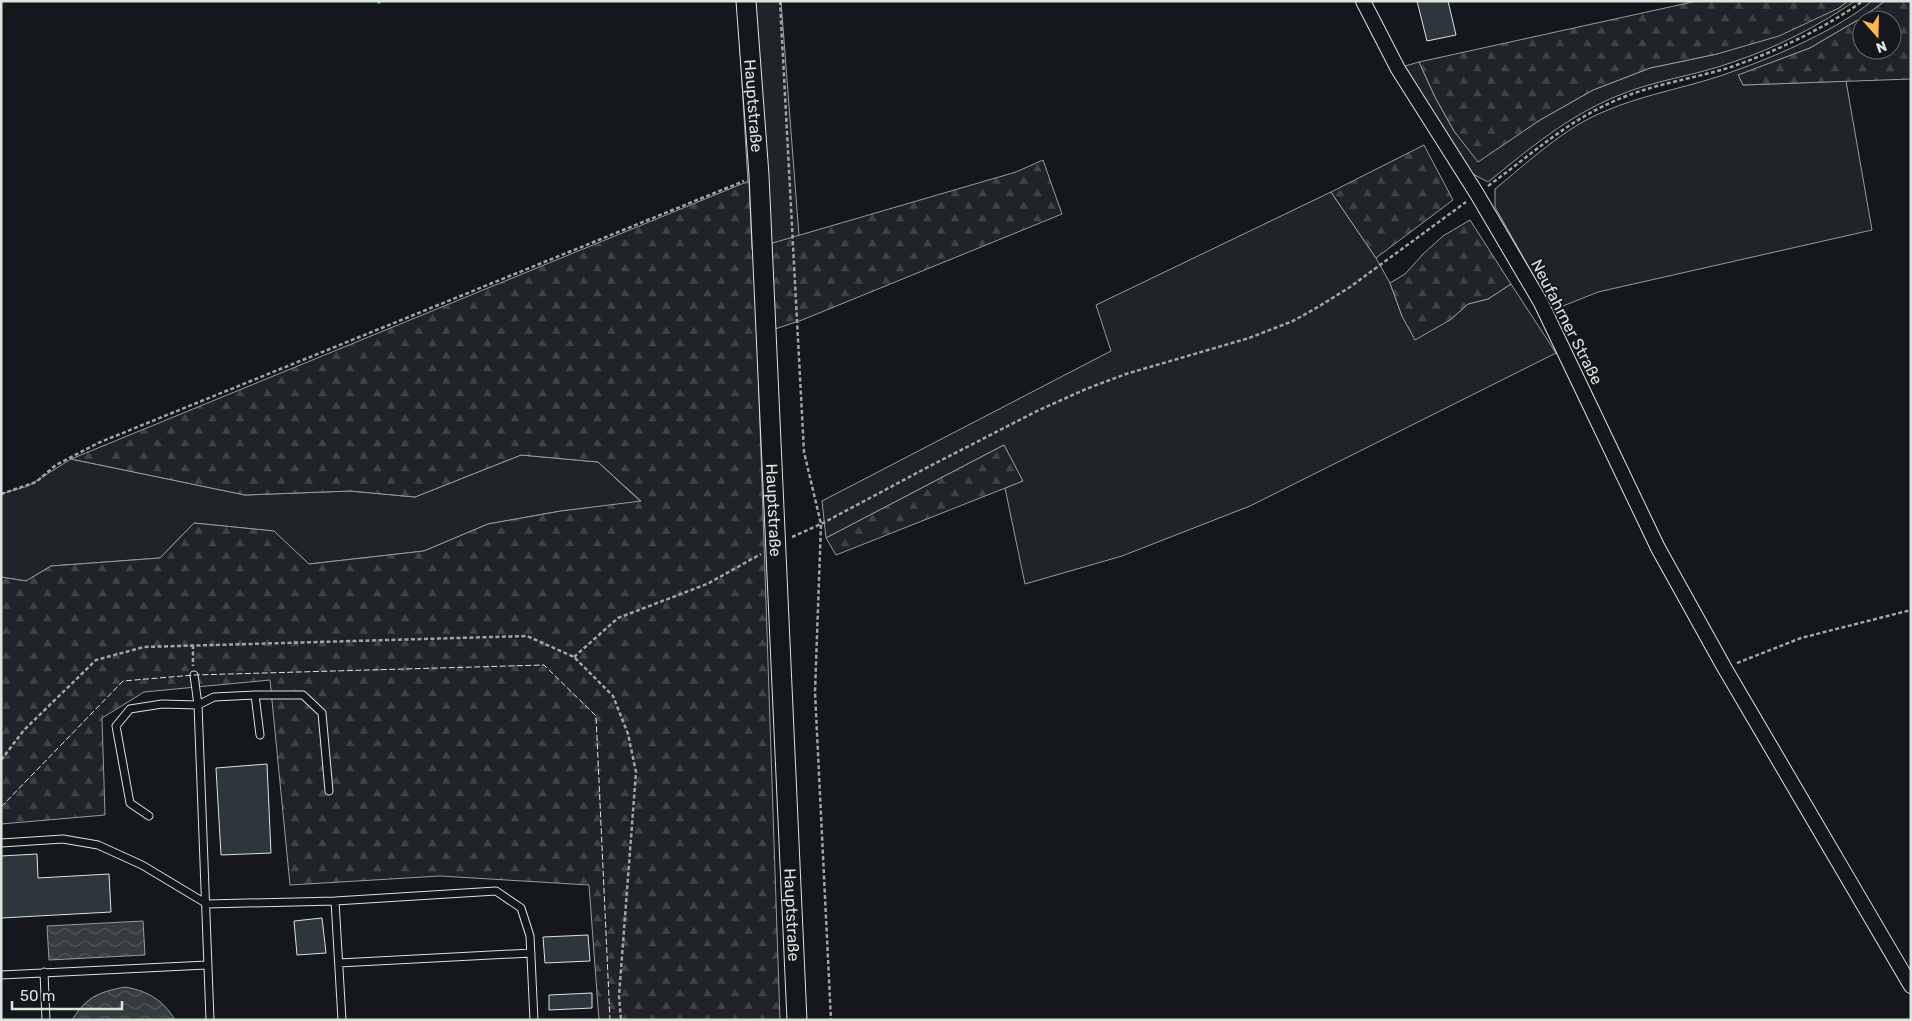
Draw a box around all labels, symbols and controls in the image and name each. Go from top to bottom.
north arrow [1852,10,1902,60]
text: N [1874,37,1889,56]
street label: Hauptstraße [741,58,767,153]
street label: Neufahrner Straße [1527,256,1607,388]
street label: Hauptstraße [762,463,786,557]
street label: Hauptstraße [781,868,804,962]
scale bar [12,978,122,1010]
text: 50 m [20,987,55,1005]

